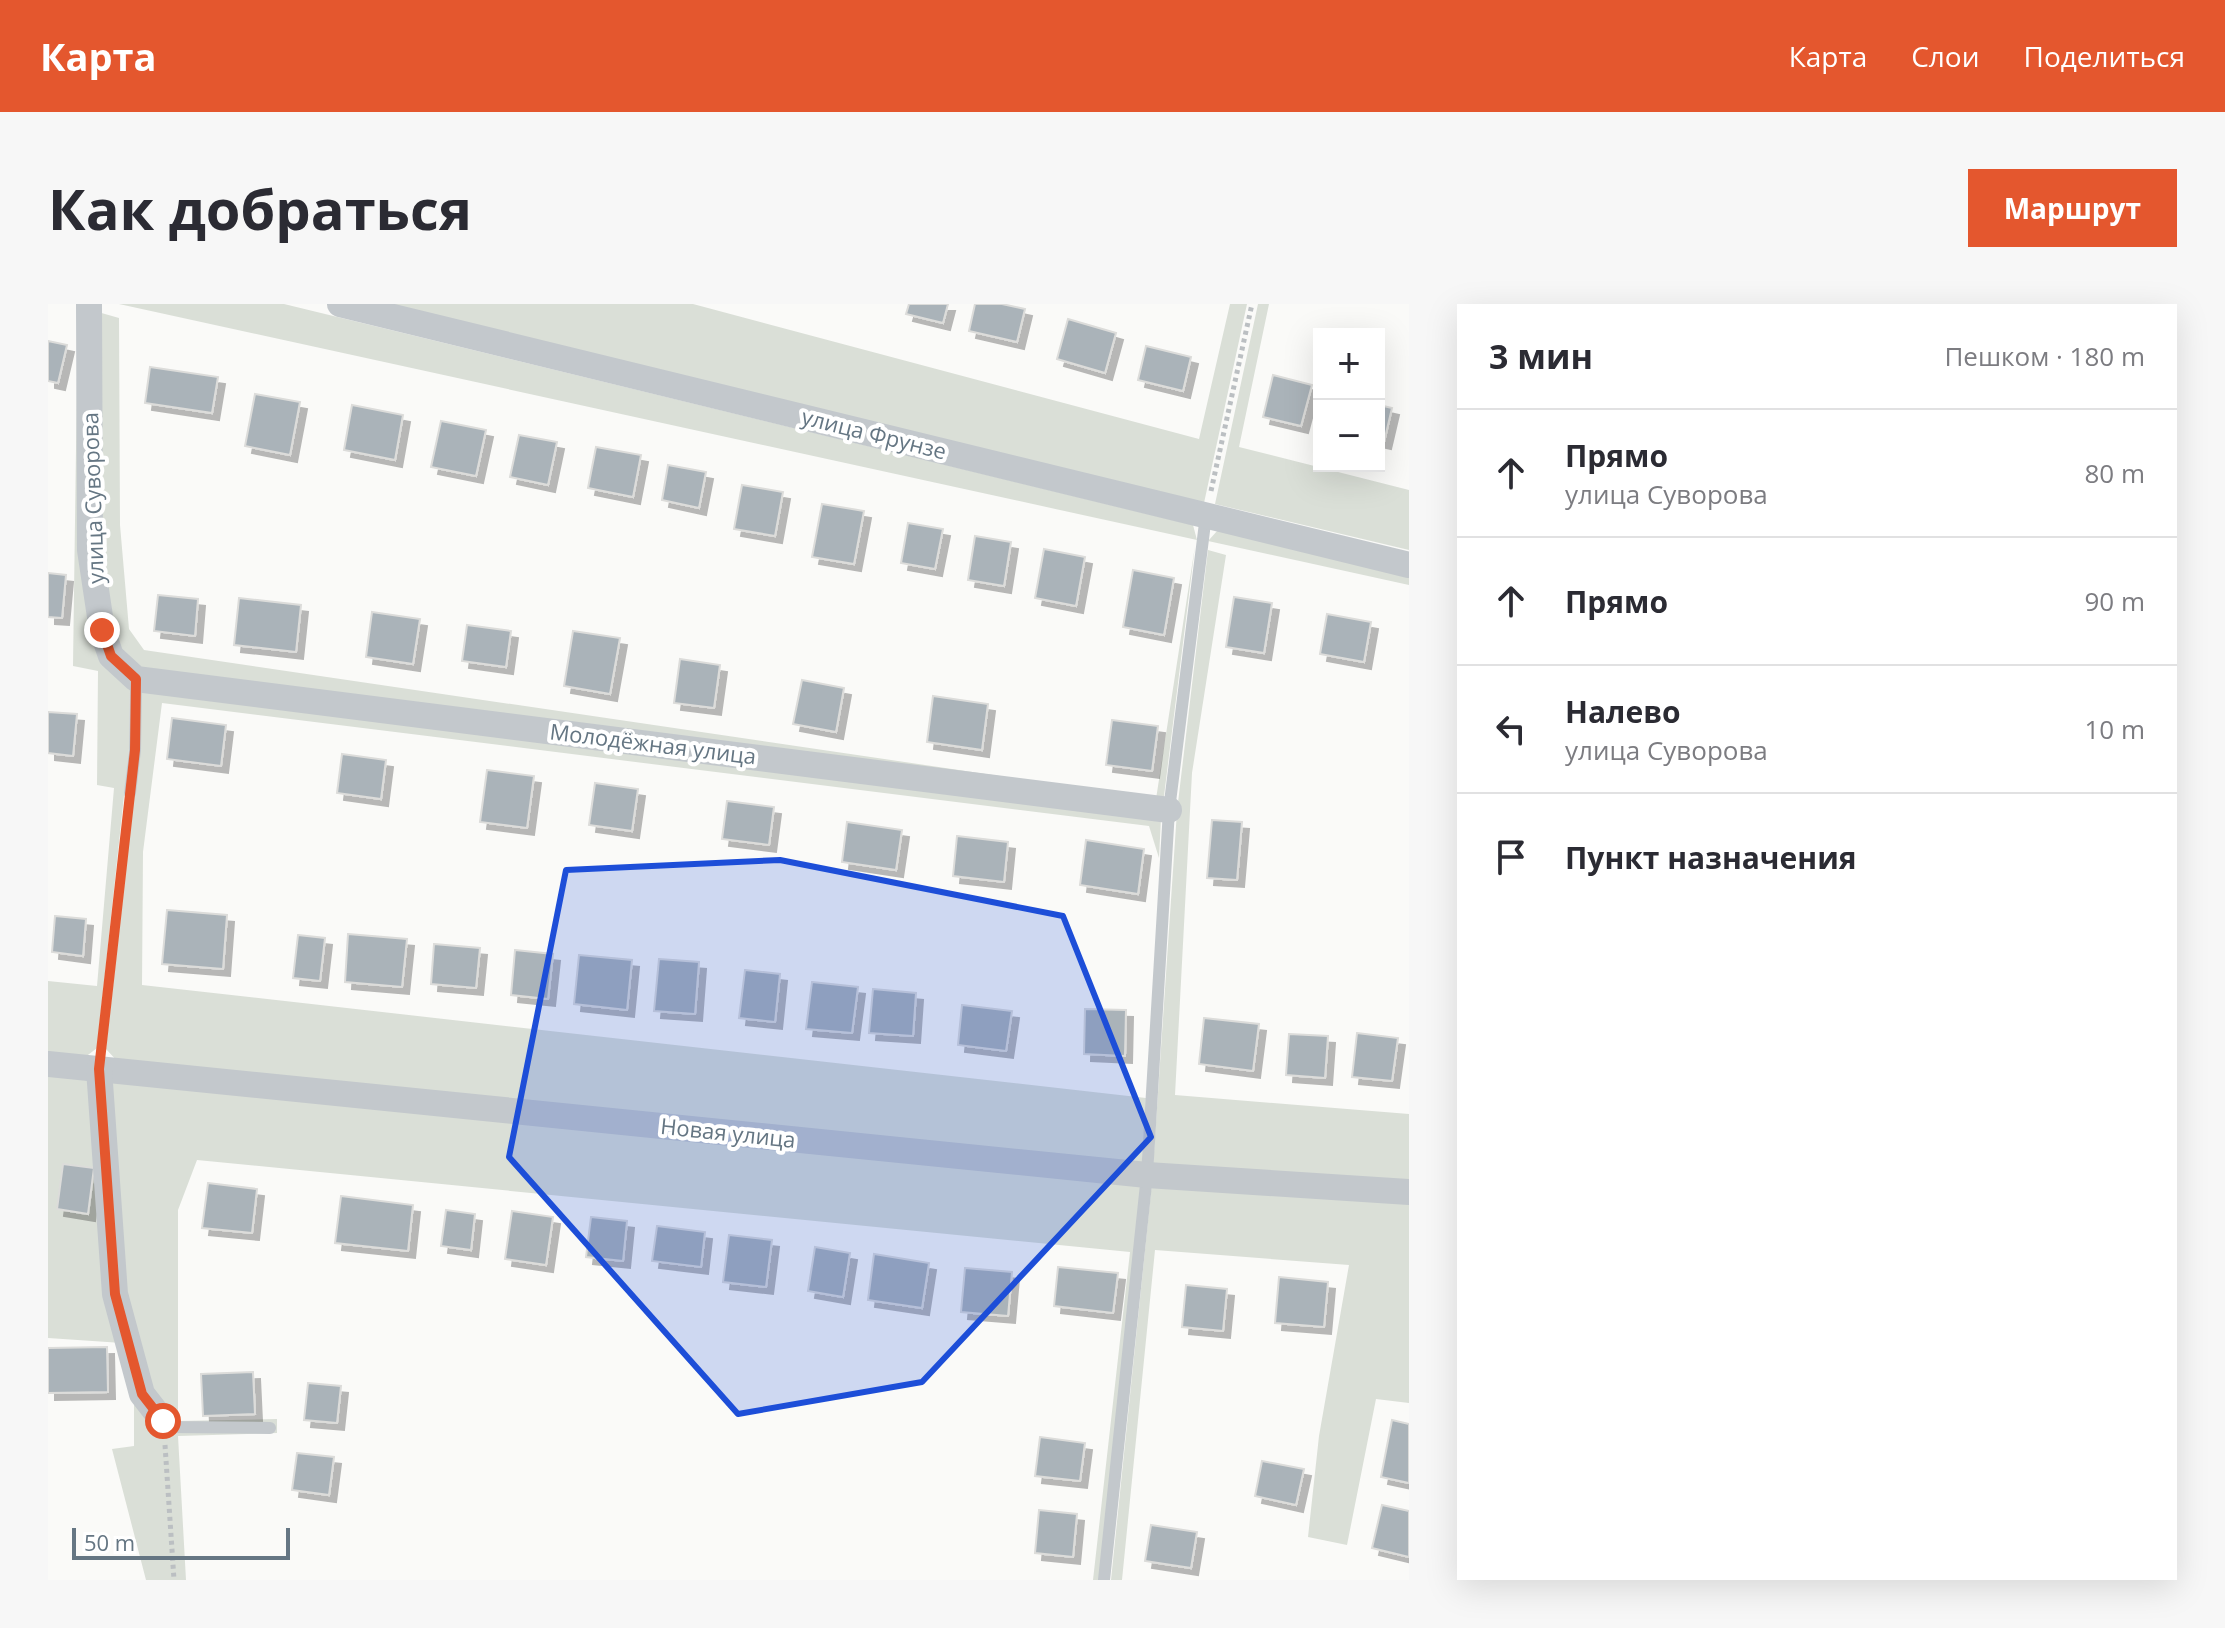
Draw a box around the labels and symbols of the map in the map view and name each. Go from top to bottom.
street label: улица Фрунзе [799,401,950,466]
street label: улица Суворова [74,412,110,584]
route end [84,612,120,648]
street label: Молодёжная улица [548,715,758,771]
street label: Новая улица [659,1110,797,1154]
route start [145,1403,181,1439]
scale bar [72,1524,290,1560]

